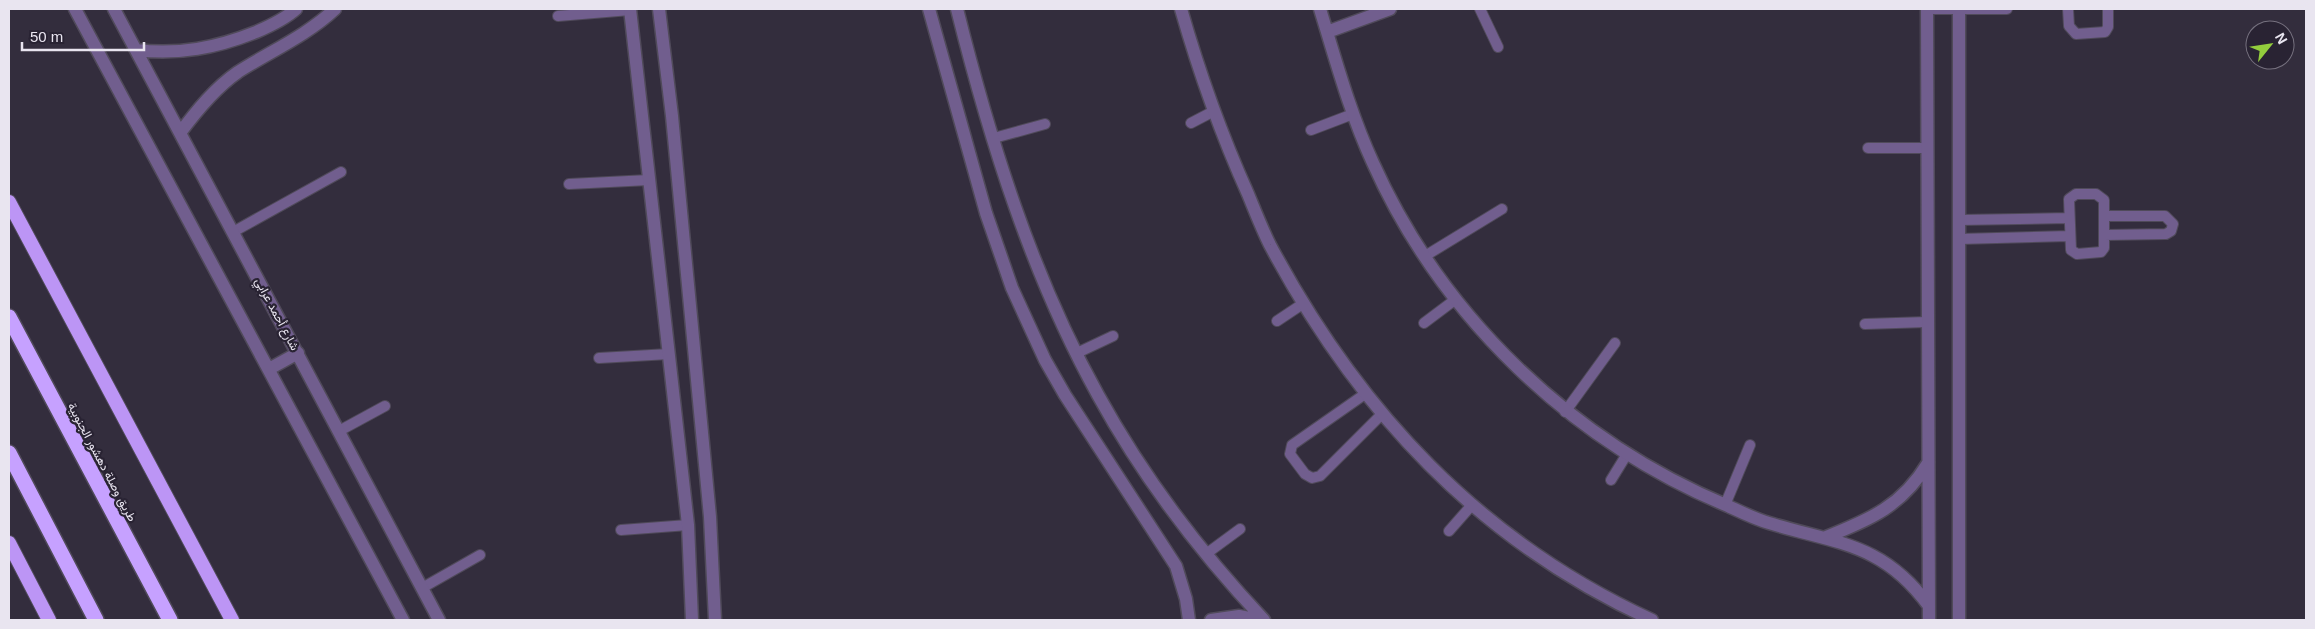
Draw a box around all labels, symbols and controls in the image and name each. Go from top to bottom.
scale bar [22,20,145,52]
north arrow [2245,20,2295,70]
text: 50 m [30,28,63,45]
text: N [2272,30,2291,47]
street label: شارع أحمد عرابي [249,275,302,354]
street label: طريق وصلة دهشور الجنوبية [64,400,139,524]

